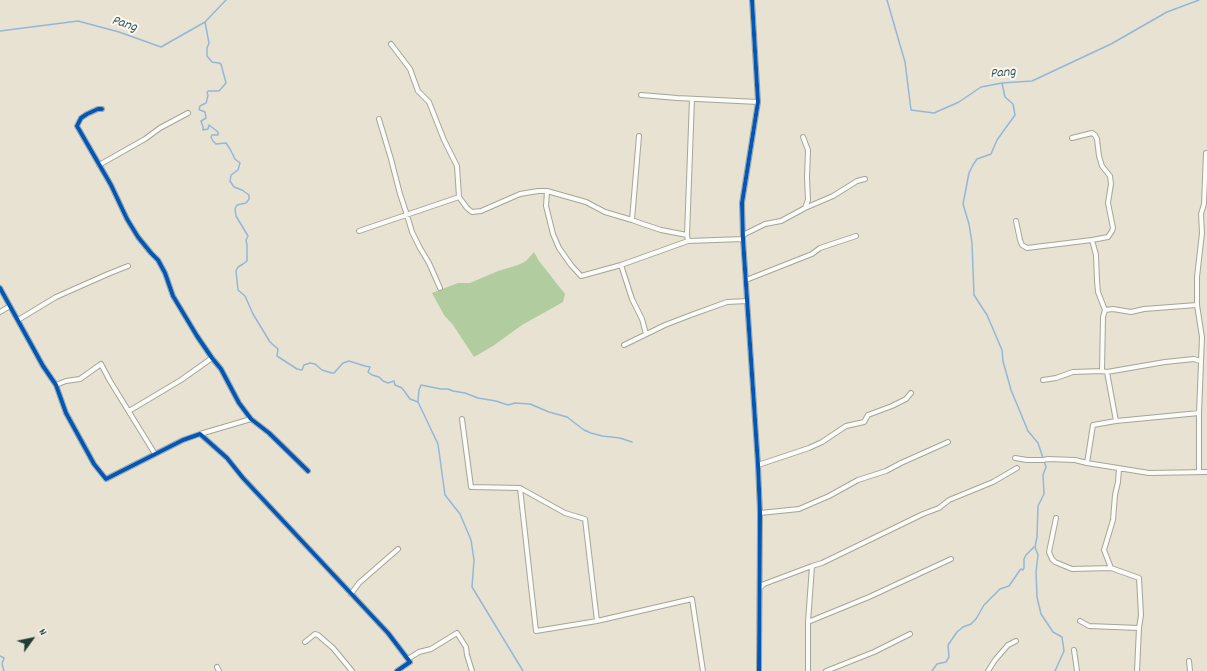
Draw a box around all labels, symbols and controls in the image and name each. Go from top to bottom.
water label: Pang [109,13,139,37]
water label: Pang [989,64,1017,84]
north arrow [12,619,52,659]
text: N [34,626,50,639]

